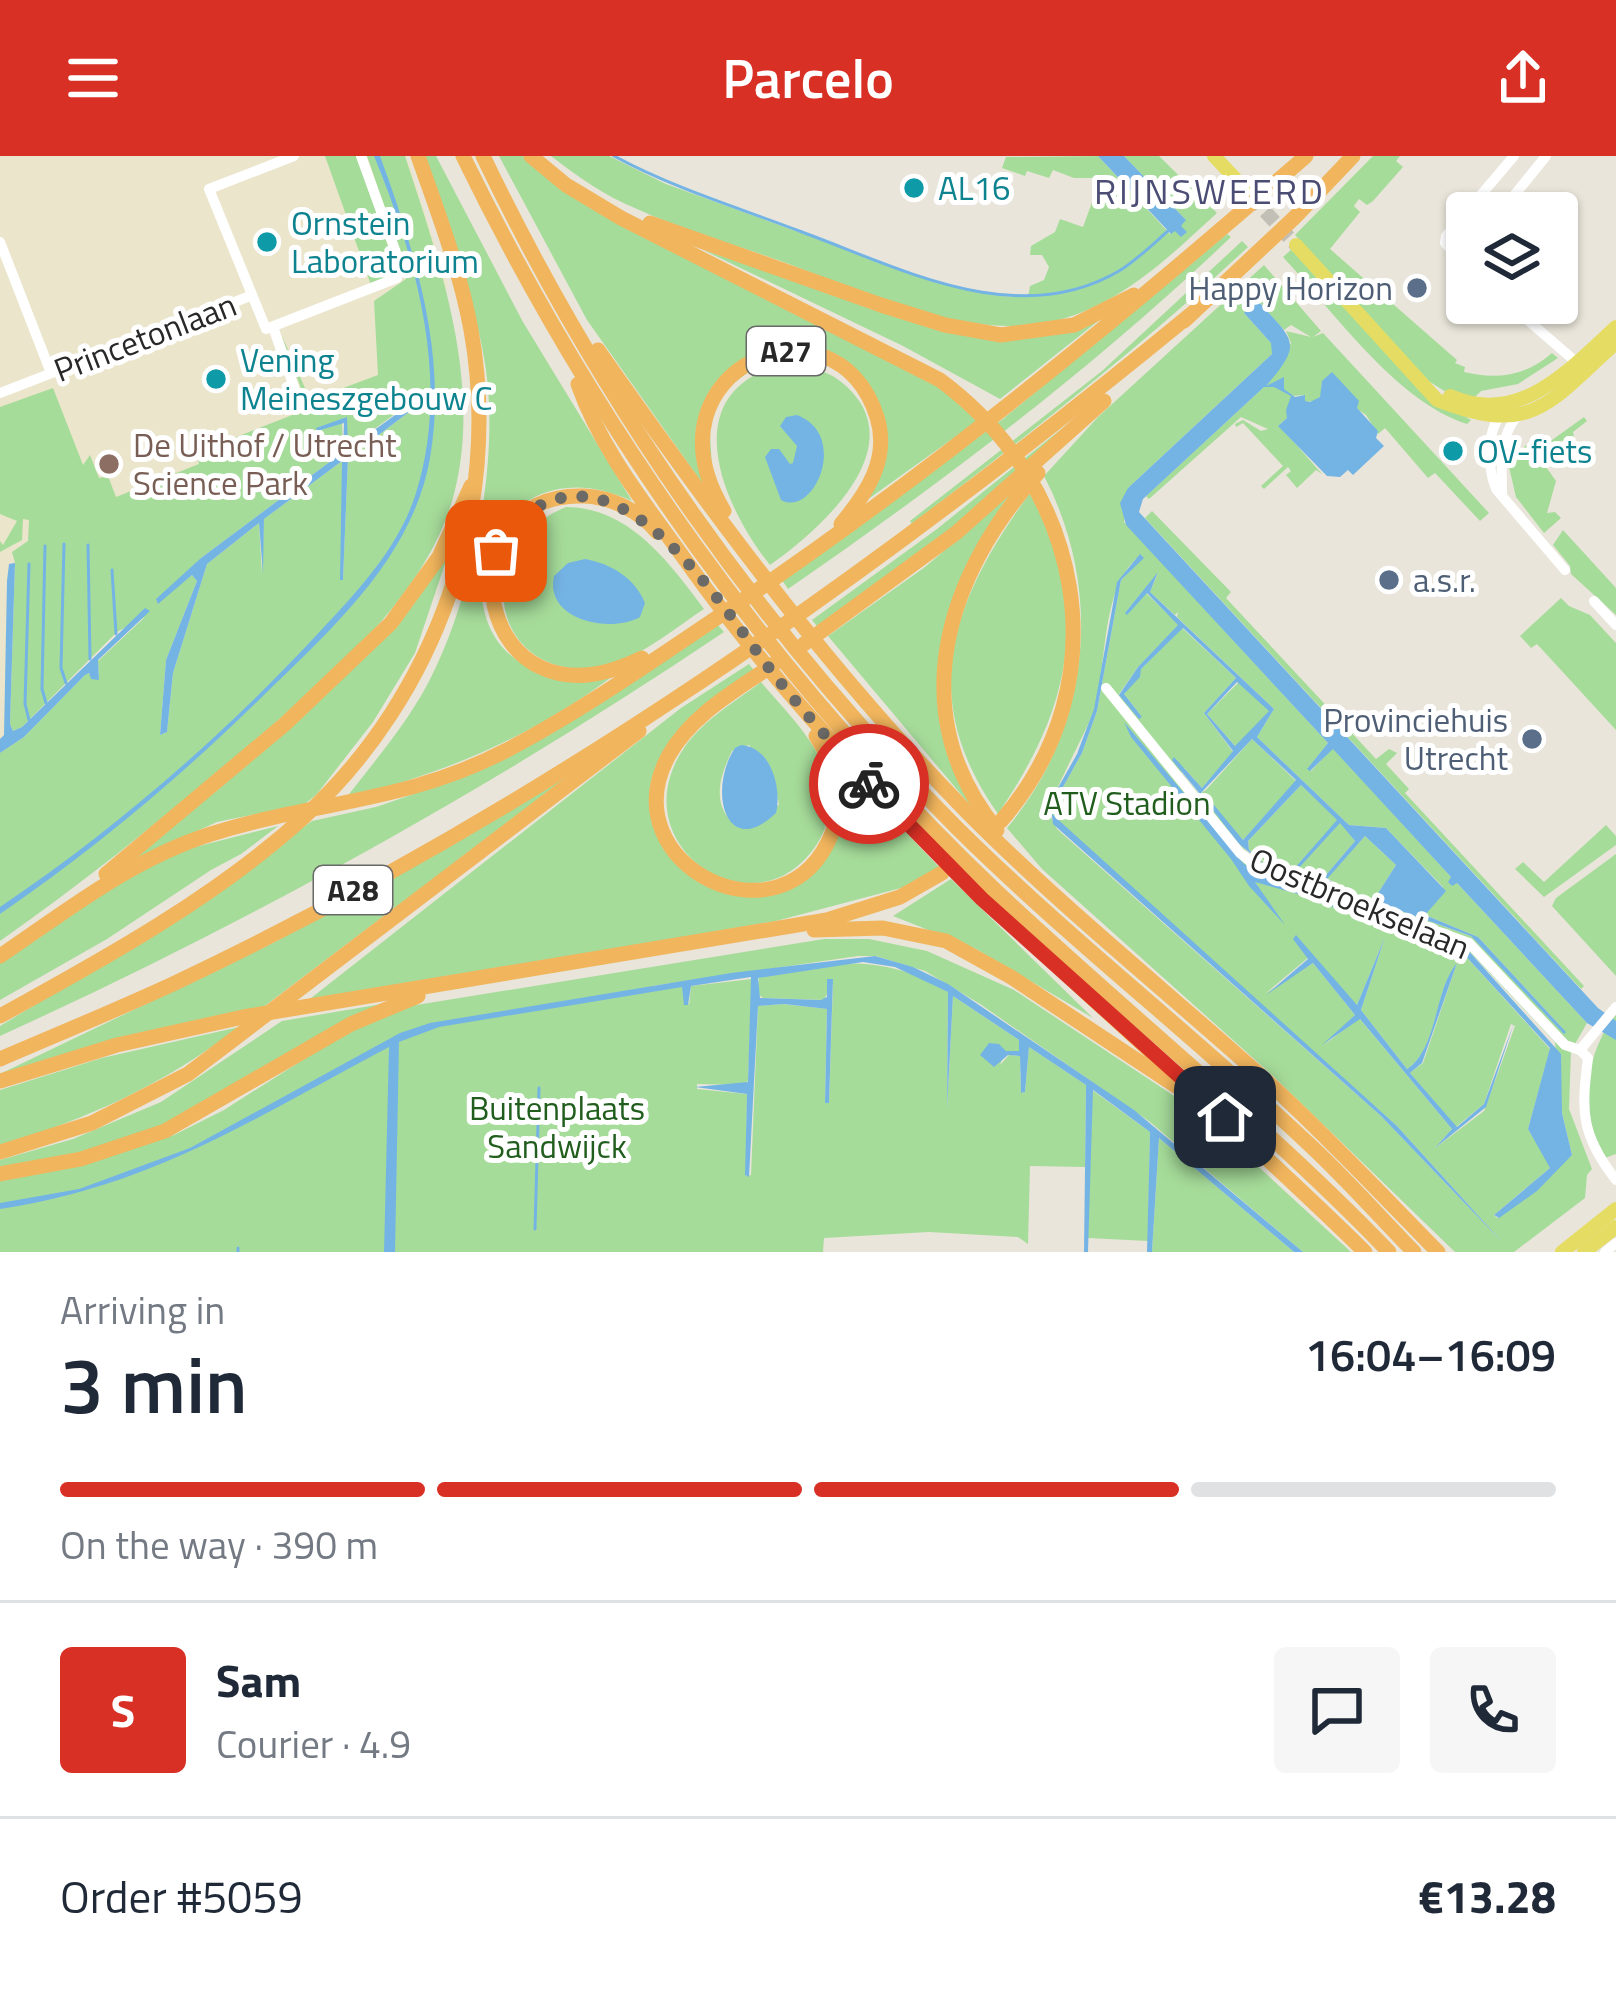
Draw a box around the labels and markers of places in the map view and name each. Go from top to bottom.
place label: AL16 [938,163,1010,213]
marker: AL16 [901,175,927,201]
place label: Ornstein Laboratorium [291,198,479,286]
marker: Ornstein Laboratorium [254,229,280,255]
place label: Happy Horizon [1188,263,1393,313]
marker: Happy Horizon [1404,275,1430,301]
place label: Vening Meineszgebouw C [240,335,492,423]
marker: Vening Meineszgebouw C [203,366,229,392]
place label: De Uithof / Utrecht Science Park [133,420,397,508]
place label: OV-fiets [1477,426,1592,476]
marker: OV-fiets [1440,438,1466,464]
marker: De Uithof / Utrecht Science Park [96,451,122,477]
pin [445,500,547,602]
place label: a.s.r. [1413,555,1476,605]
marker: a.s.r. [1376,567,1402,593]
place label: Provinciehuis Utrecht [1323,695,1508,783]
marker: Provinciehuis Utrecht [1519,726,1545,752]
pin [1174,1066,1276,1168]

